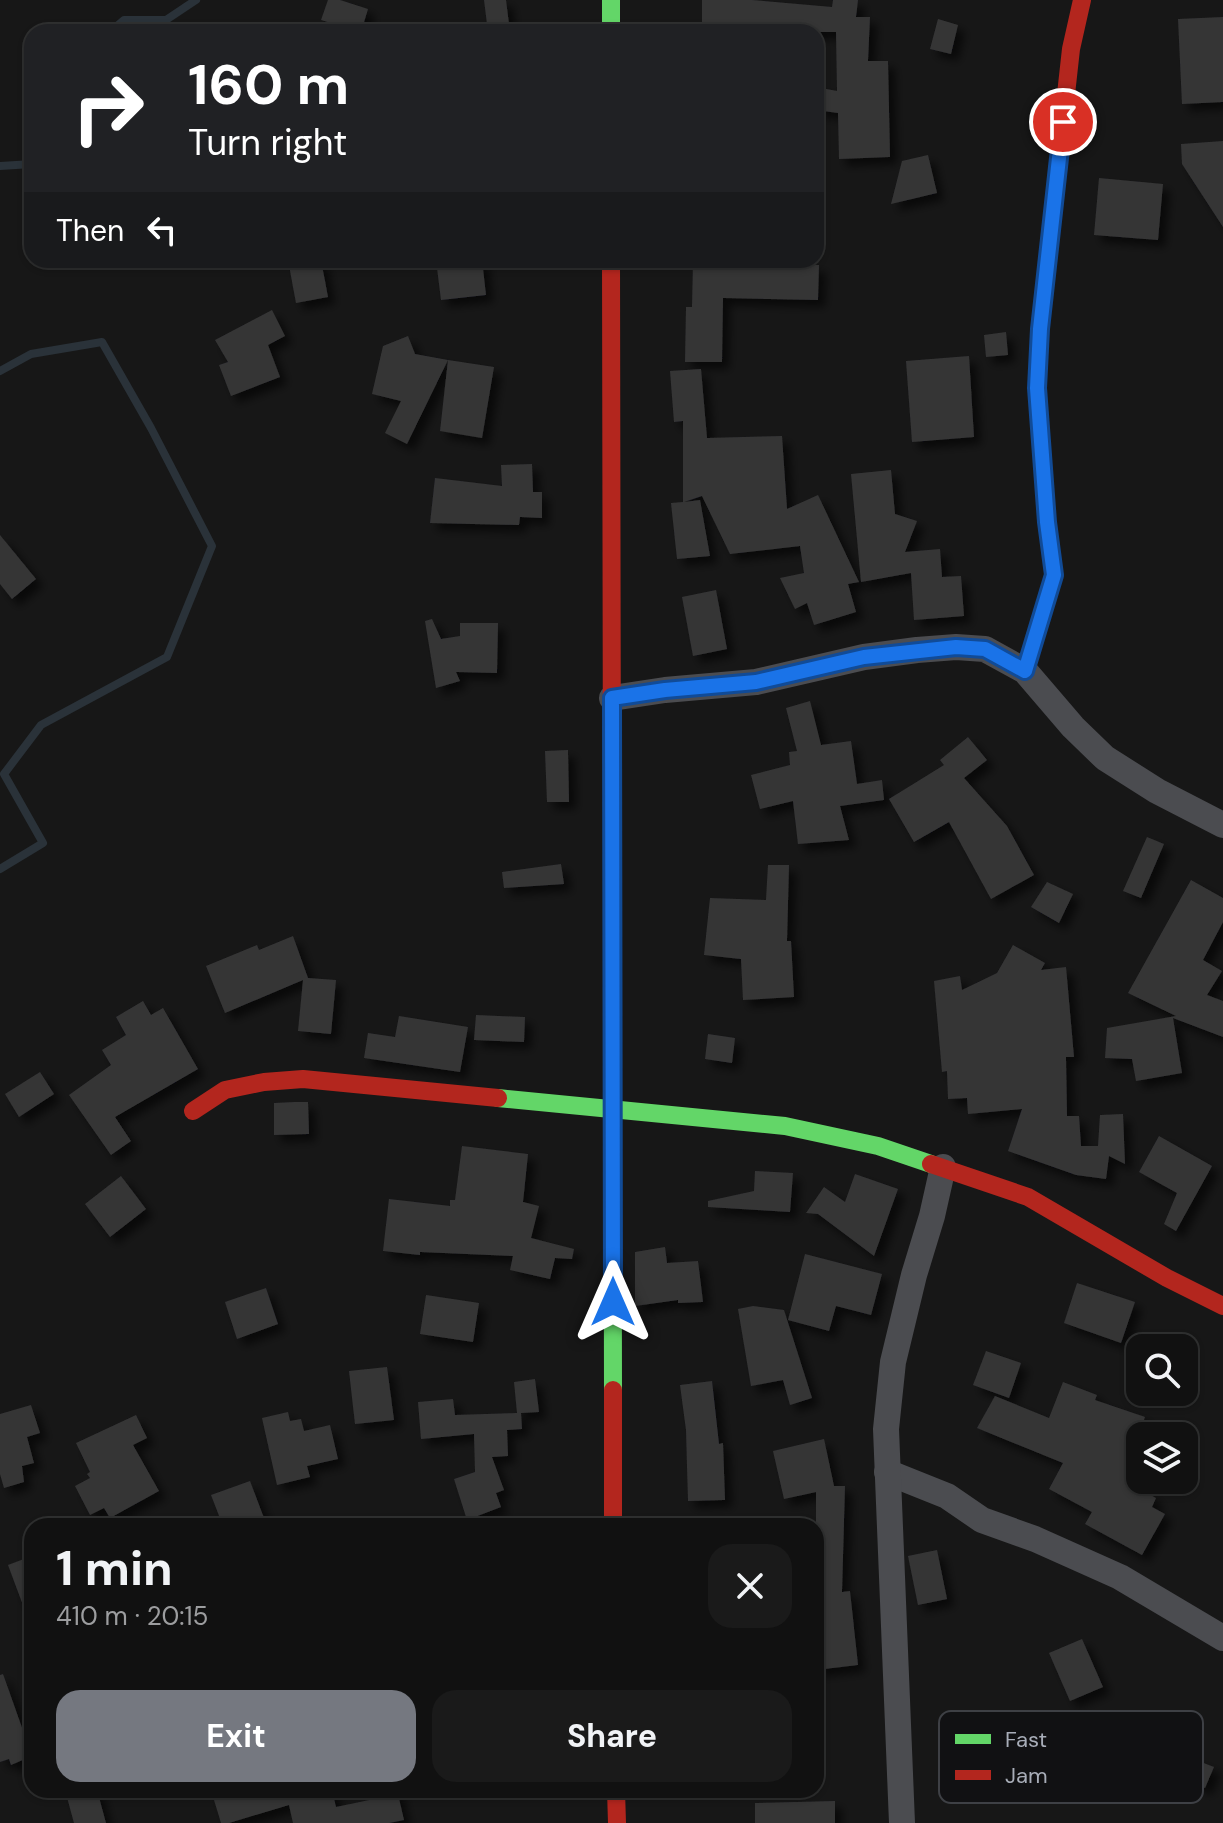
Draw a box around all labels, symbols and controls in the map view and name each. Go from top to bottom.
text: 160 m [188,48,349,121]
icon: right [56,56,160,160]
pin [1029,88,1097,156]
icon: arrive [1041,100,1085,144]
text: Turn right [188,119,347,166]
icon: left [140,208,184,252]
text: Then [56,211,124,250]
position arrow [571,1260,655,1344]
map controls [1126,1334,1198,1494]
button: search [1126,1334,1198,1406]
button: layers [1126,1422,1198,1494]
text: 1 min [56,1537,173,1600]
button: close [708,1544,792,1628]
text: 410 m · 20:15 [56,1599,208,1633]
button: Exit [56,1690,416,1782]
button: Share [432,1690,792,1782]
legend [939,1711,1203,1803]
text: Fast [1005,1725,1047,1754]
text: Jam [1005,1761,1048,1790]

